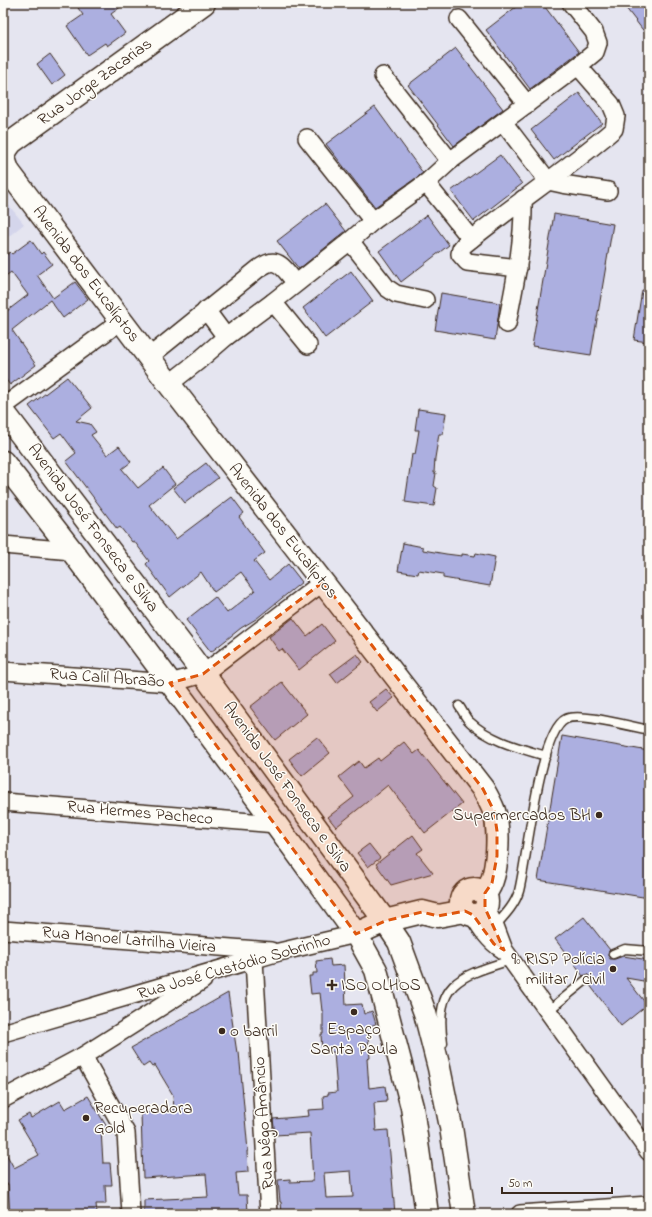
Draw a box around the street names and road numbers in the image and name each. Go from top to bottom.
street label: Rua Jorge Zacarias [33,32,159,134]
street label: Avenida dos Eucalíptos [26,200,146,348]
street label: Avenida José Fonseca e Silva [21,438,165,618]
street label: Avenida dos Eucalíptos [222,458,344,604]
street label: Rua Calil Abraão [49,662,166,695]
street label: Avenida José Fonseca e Silva [216,696,358,878]
street label: Rua Hermes Pacheco [66,794,214,832]
street label: Rua Manoel Latrilha Vieira [41,920,217,960]
street label: Rua José Custódio Sobrinho [134,927,334,1007]
street label: Rua Nêgo Amâncio [247,1055,283,1190]

